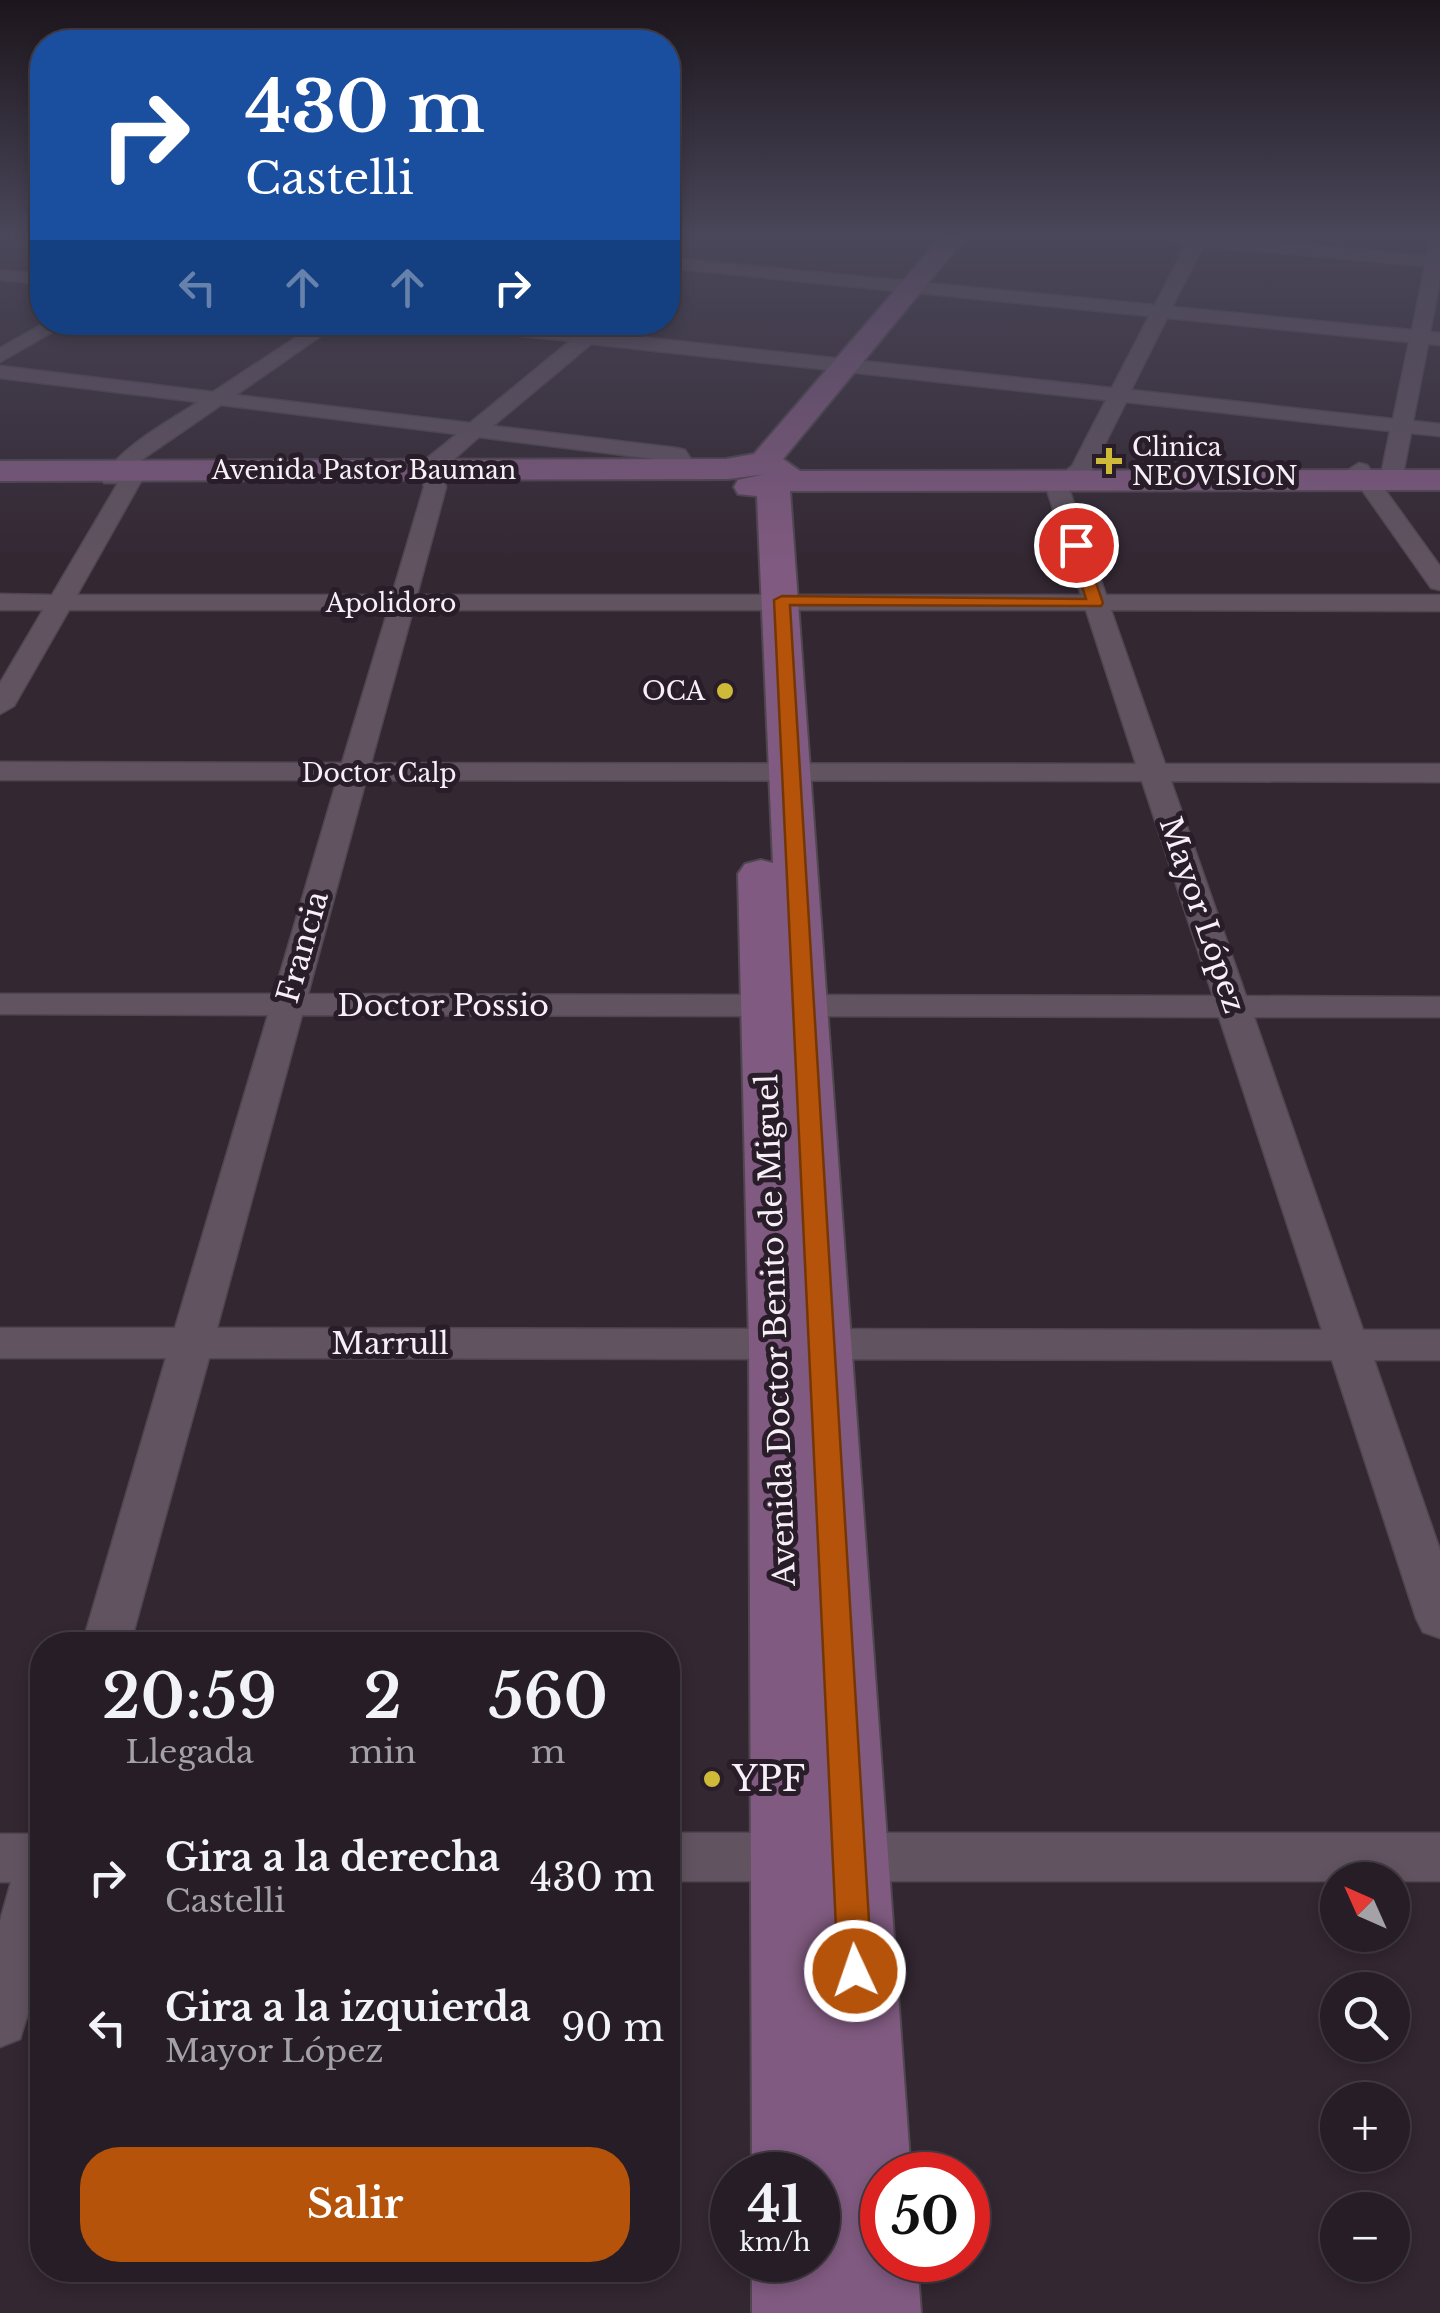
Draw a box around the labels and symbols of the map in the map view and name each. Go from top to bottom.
place label: Clinica NEOVISION [1132,432,1298,492]
marker: Clinica NEOVISION [1096,448,1122,474]
street label: Avenida Pastor Bauman [211,455,516,486]
pin [1034,503,1119,588]
street label: Apolidoro [325,588,456,619]
place label: OCA [642,676,706,707]
marker: OCA [714,680,736,702]
street label: Doctor Calp [301,758,457,789]
street label: Mayor López [1152,812,1253,1018]
street label: Francia [269,886,336,1007]
street label: Doctor Possio [337,987,549,1024]
street label: Avenida Doctor Benito de Miguel [748,1073,803,1588]
street label: Marrull [331,1325,449,1362]
place label: YPF [731,1757,805,1800]
marker: YPF [701,1768,723,1790]
north arrow [1320,1862,1410,1952]
position arrow [803,1919,907,2023]
speed limit sign: 50 [860,2152,990,2282]

